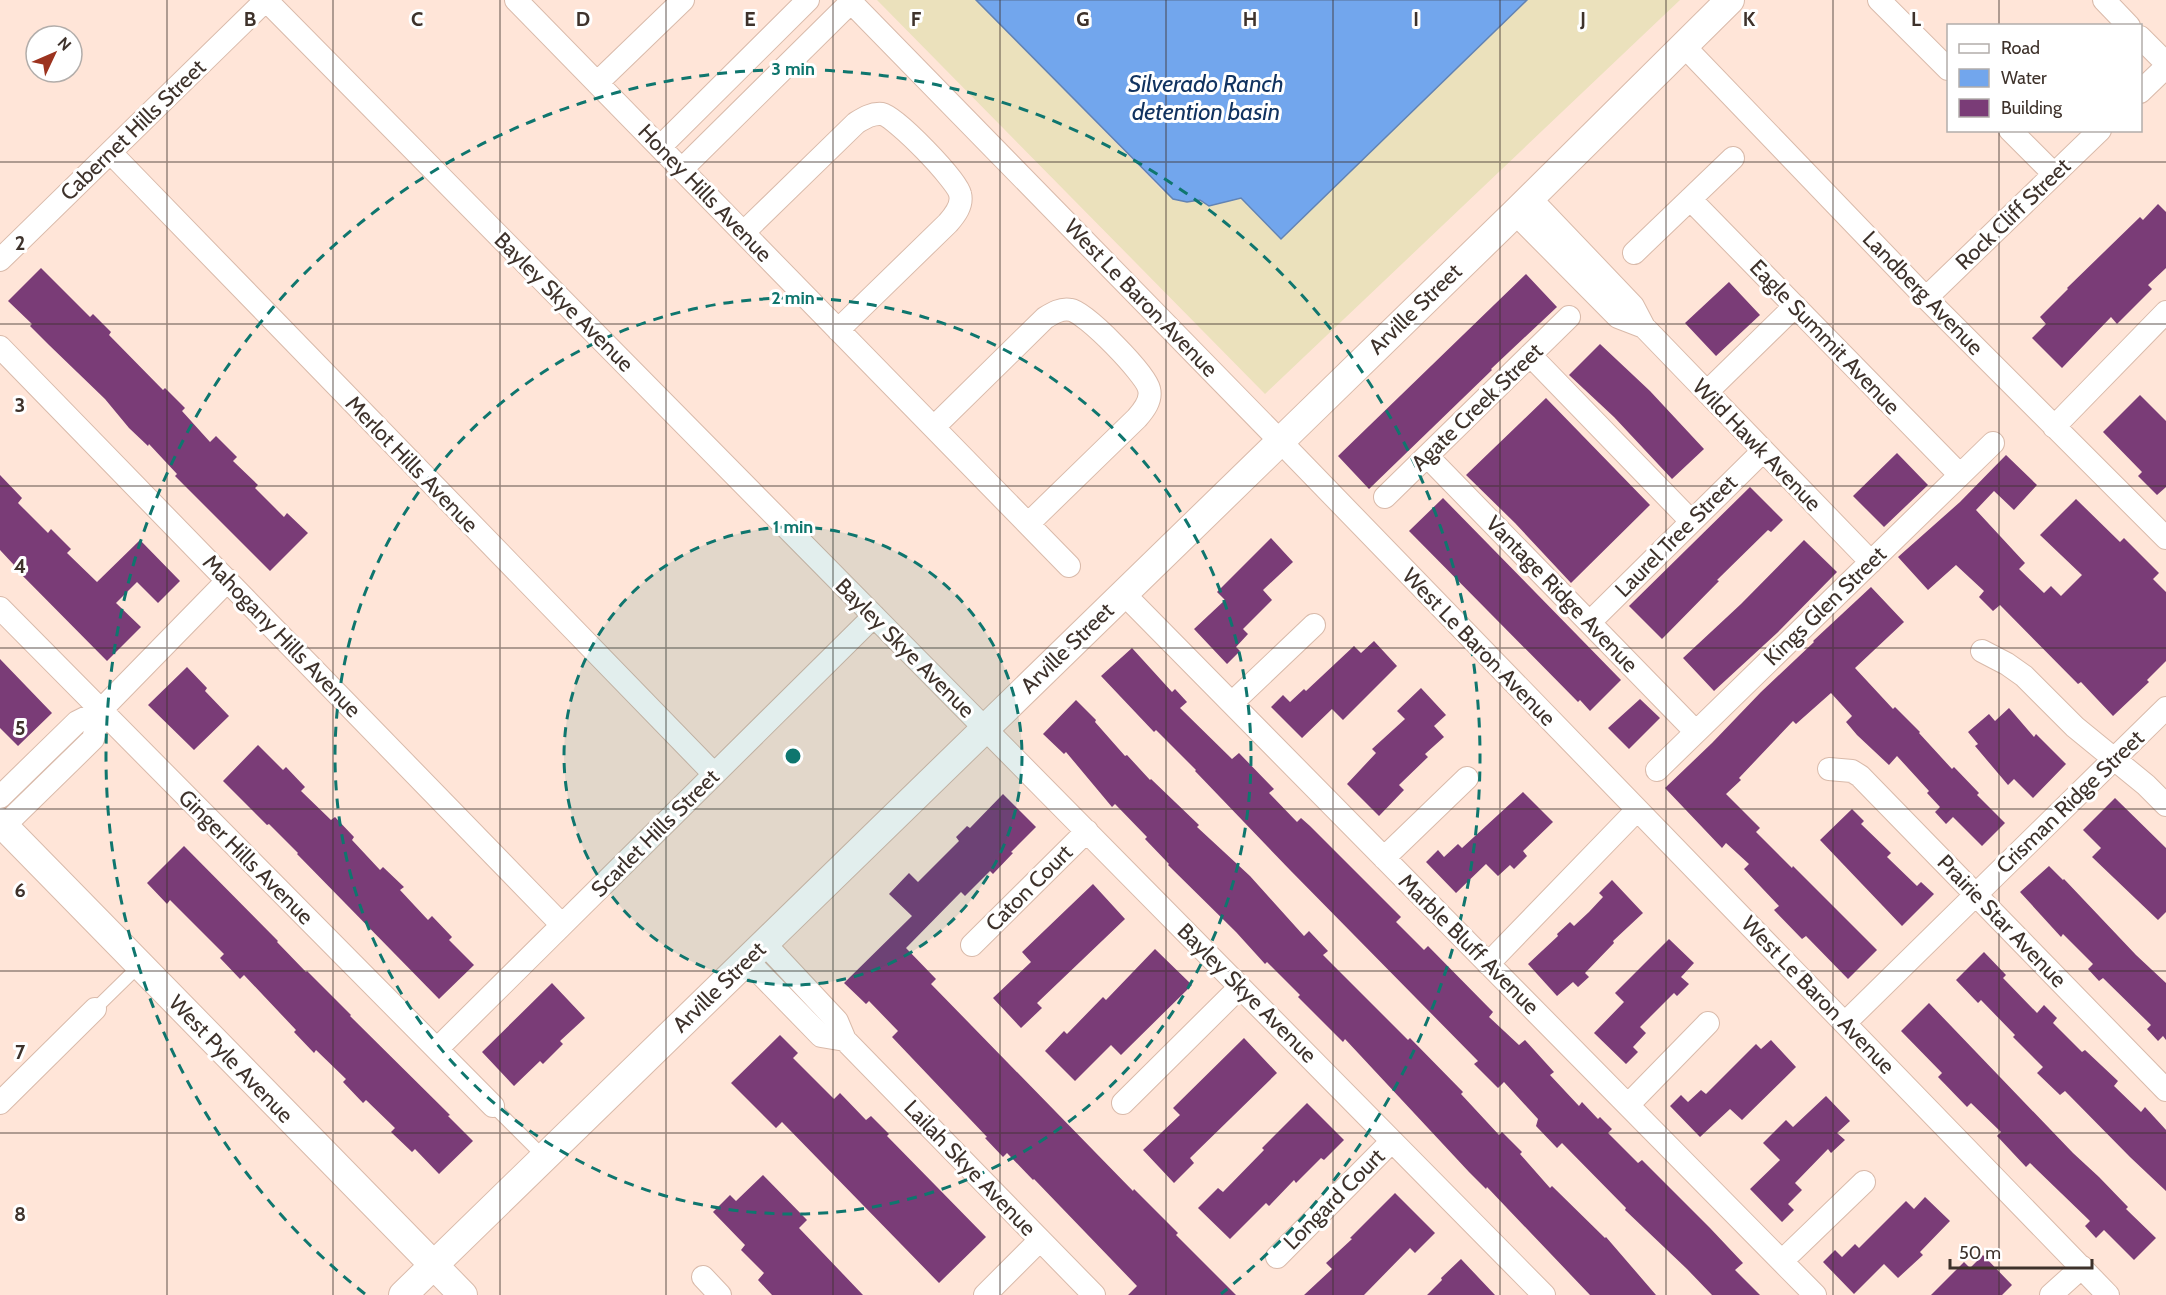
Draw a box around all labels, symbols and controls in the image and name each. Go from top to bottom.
text: B [244,7,256,31]
text: C [411,7,423,31]
text: D [576,7,590,31]
text: E [744,7,756,31]
text: F [911,7,922,31]
text: G [1076,7,1090,31]
text: H [1243,7,1257,31]
text: I [1413,7,1419,31]
text: J [1579,7,1586,31]
text: K [1743,7,1756,31]
text: L [1911,7,1921,31]
north arrow [24,24,84,84]
legend [1947,24,2142,132]
text: N [54,33,75,55]
text: Road [2001,37,2040,59]
street label: Cabernet Hills Street [55,53,212,206]
text: 3 min [771,58,815,80]
text: Water [2001,67,2047,89]
water label: Silverado Ranch detention basin [1128,69,1284,126]
text: Building [2001,97,2063,119]
street label: Honey Hills Avenue [632,119,778,267]
street label: Rock Cliff Street [1950,152,2076,276]
street label: West Le Baron Avenue [1059,213,1223,383]
street label: Landberg Avenue [1857,225,1989,361]
street label: Bayley Skye Avenue [489,227,639,377]
text: 2 [15,231,25,255]
street label: Eagle Summit Avenue [1744,254,1906,420]
street label: Arville Street [1363,258,1468,360]
text: 2 min [771,287,815,309]
street label: Agate Creek Street [1406,337,1549,477]
street label: Wild Hawk Avenue [1687,373,1827,517]
street label: Merlot Hills Avenue [340,390,484,538]
text: 3 [15,393,25,417]
street label: Laurel Tree Street [1609,469,1743,603]
street label: Vantage Ridge Avenue [1480,510,1644,678]
text: 1 min [773,516,813,538]
street label: Kings Glen Street [1758,540,1892,671]
street label: Mahogany Hills Avenue [197,549,367,723]
text: 4 [14,554,26,578]
street label: West Le Baron Avenue [1397,562,1561,732]
street label: Bayley Skye Avenue [830,573,980,723]
street label: Arville Street [1015,597,1120,699]
text: 5 [15,716,25,740]
street label: Crisman Ridge Street [1991,724,2150,879]
centre of rings [783,746,803,766]
street label: Scarlet Hills Street [585,763,725,903]
street label: Ginger Hills Avenue [173,784,319,930]
street label: Caton Court [980,839,1078,937]
street label: Prairie Star Avenue [1932,849,2072,993]
street label: Marble Bluff Avenue [1393,868,1545,1020]
text: 6 [14,878,26,902]
street label: West Le Baron Avenue [1736,910,1900,1080]
street label: Bayley Skye Avenue [1172,918,1322,1068]
street label: Arville Street [667,936,772,1038]
street label: West Pyle Avenue [163,989,299,1129]
text: 7 [15,1040,26,1064]
street label: Lailah Skye Avenue [898,1094,1042,1242]
street label: Longard Court [1278,1142,1391,1255]
text: 8 [14,1202,26,1226]
scale bar [1950,1232,2092,1270]
text: 50 m [1959,1242,2001,1264]

